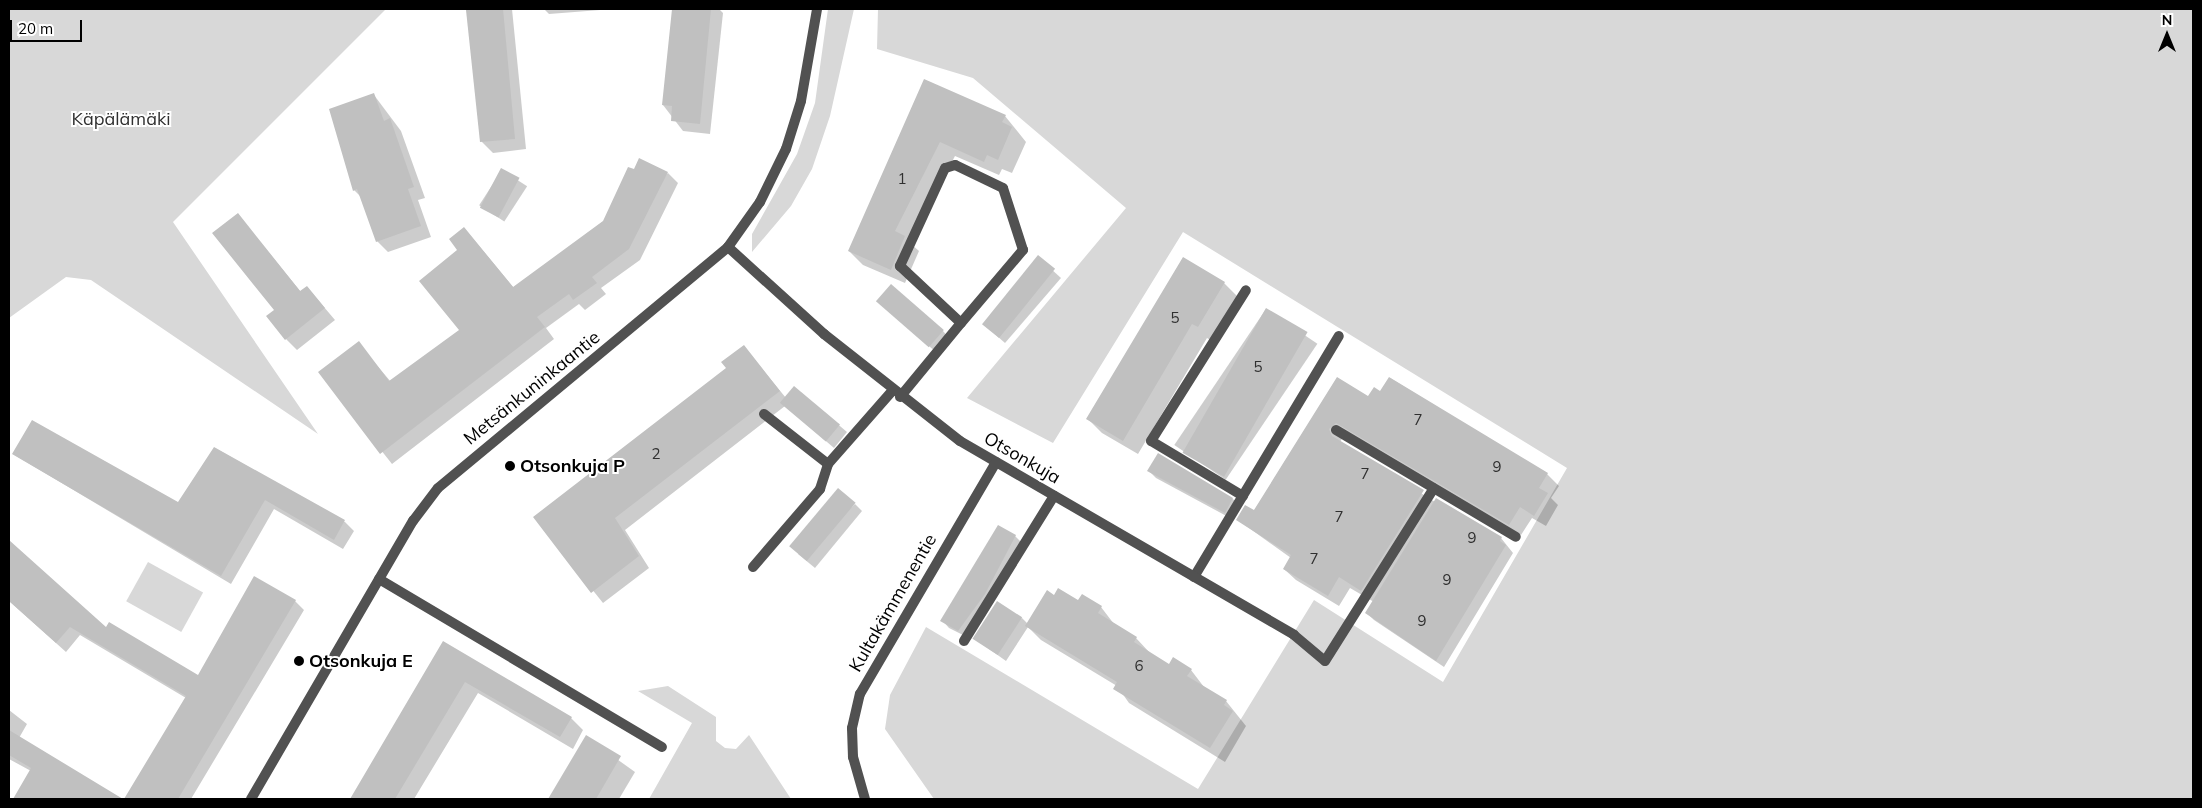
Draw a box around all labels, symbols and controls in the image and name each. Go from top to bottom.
scale bar [12,10,85,42]
north arrow [2142,10,2192,60]
text: N [2162,11,2172,29]
text: 20 m [18,19,53,38]
park label: Käpälämäki [71,108,171,130]
house number: 1 [898,170,906,188]
house number: 5 [1171,309,1179,327]
street label: Metsänkuninkaantie [460,327,604,449]
house number: 5 [1254,358,1262,376]
house number: 7 [1414,411,1422,429]
street label: Otsonkuja [980,427,1064,489]
house number: 2 [652,445,660,463]
place label: Otsonkuja P [520,455,625,477]
house number: 9 [1493,458,1501,476]
marker: Otsonkuja P [504,460,516,472]
house number: 7 [1361,465,1369,483]
house number: 7 [1335,508,1343,526]
house number: 9 [1468,529,1476,547]
street label: Kultakämmenentie [845,530,941,676]
house number: 7 [1310,550,1318,568]
house number: 9 [1443,571,1451,589]
house number: 9 [1418,612,1426,630]
place label: Otsonkuja E [309,650,413,672]
marker: Otsonkuja E [293,655,305,667]
house number: 6 [1135,657,1143,675]

